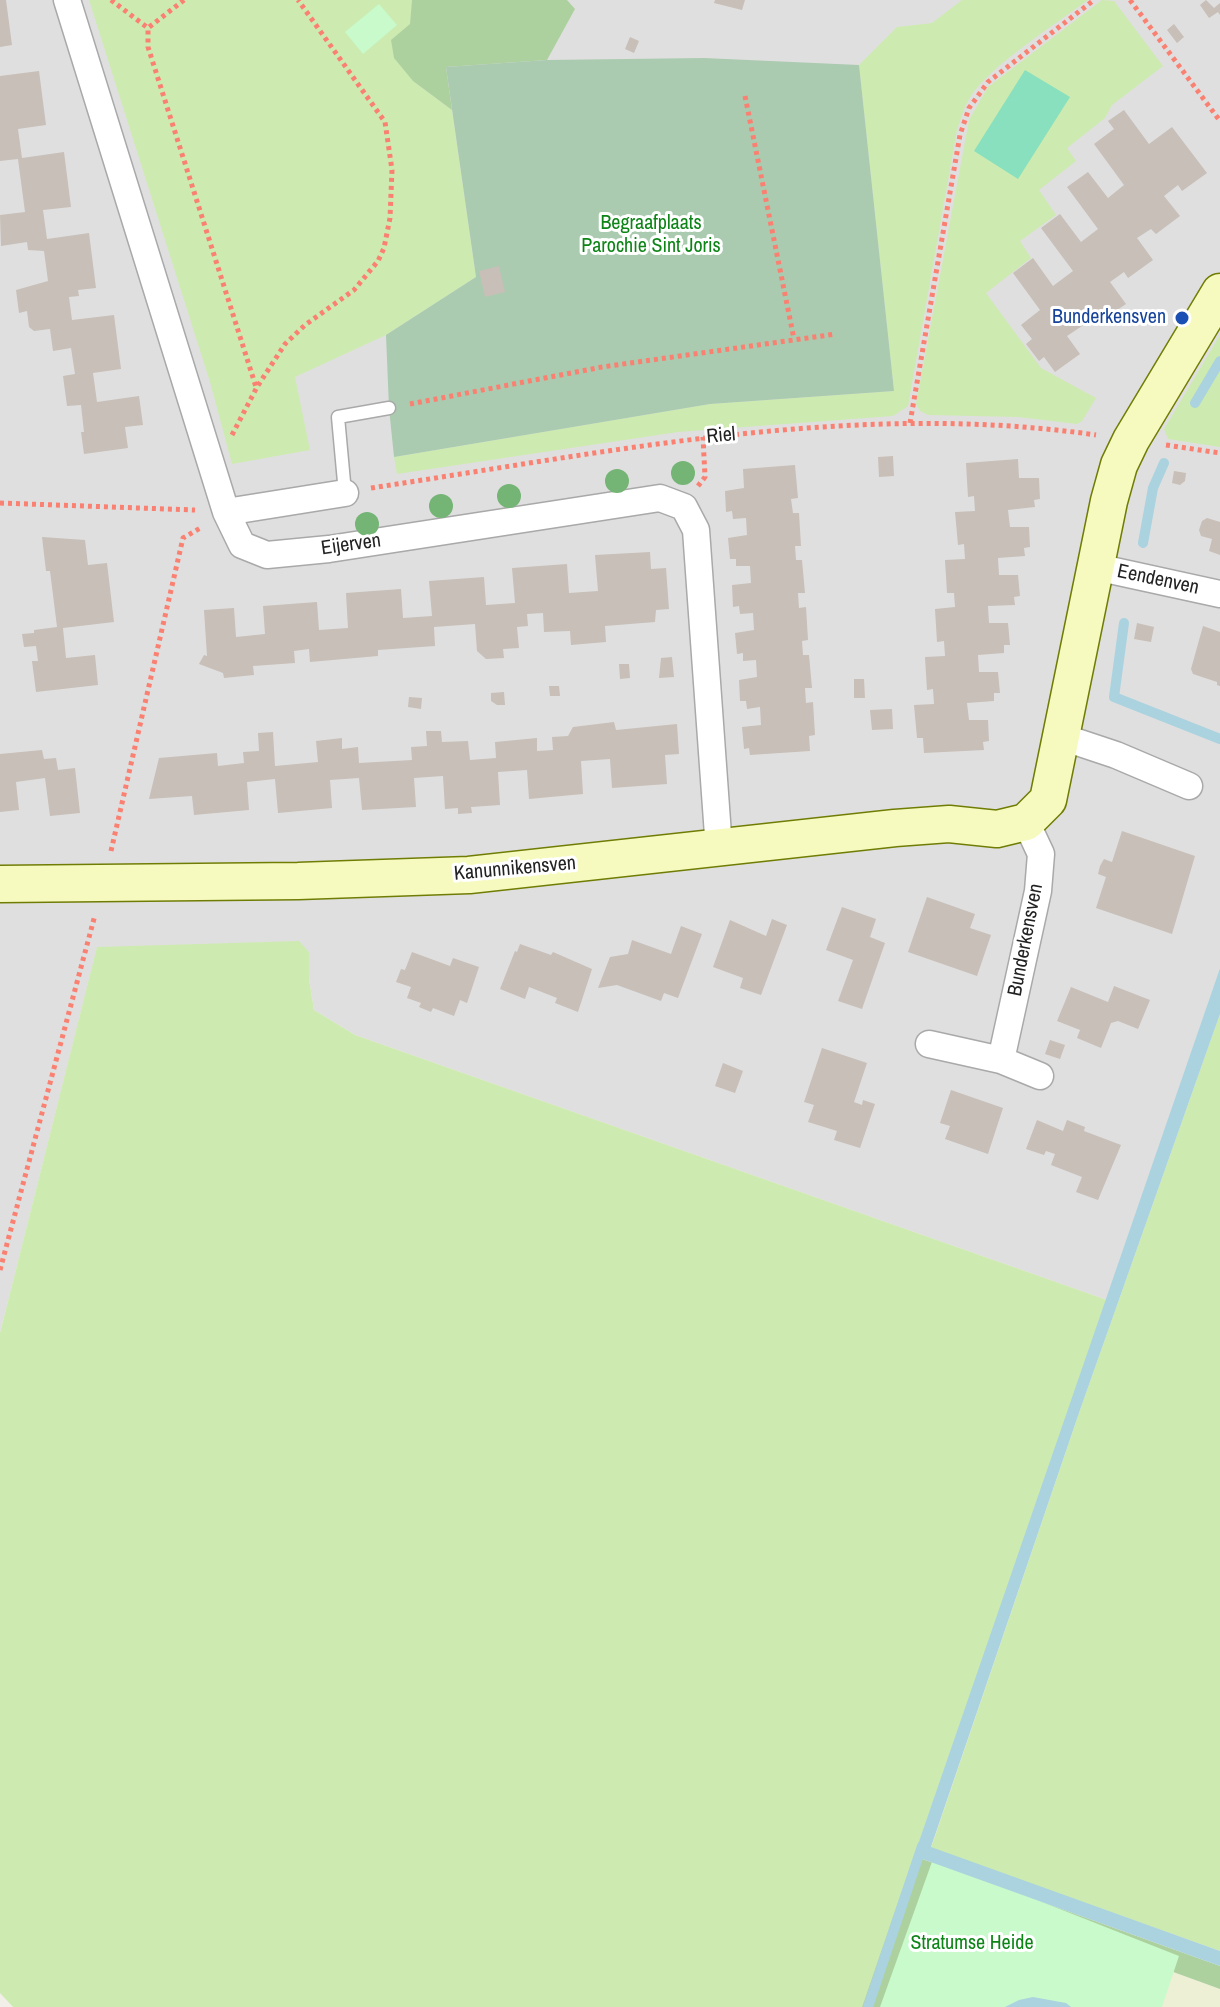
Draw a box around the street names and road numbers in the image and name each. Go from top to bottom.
street label: Riel [705,423,737,449]
street label: Eijerven [320,529,382,561]
street label: Eendenven [1115,560,1201,600]
street label: Kanunnikensven [453,852,577,886]
street label: Bunderkensven [1003,882,1049,998]

